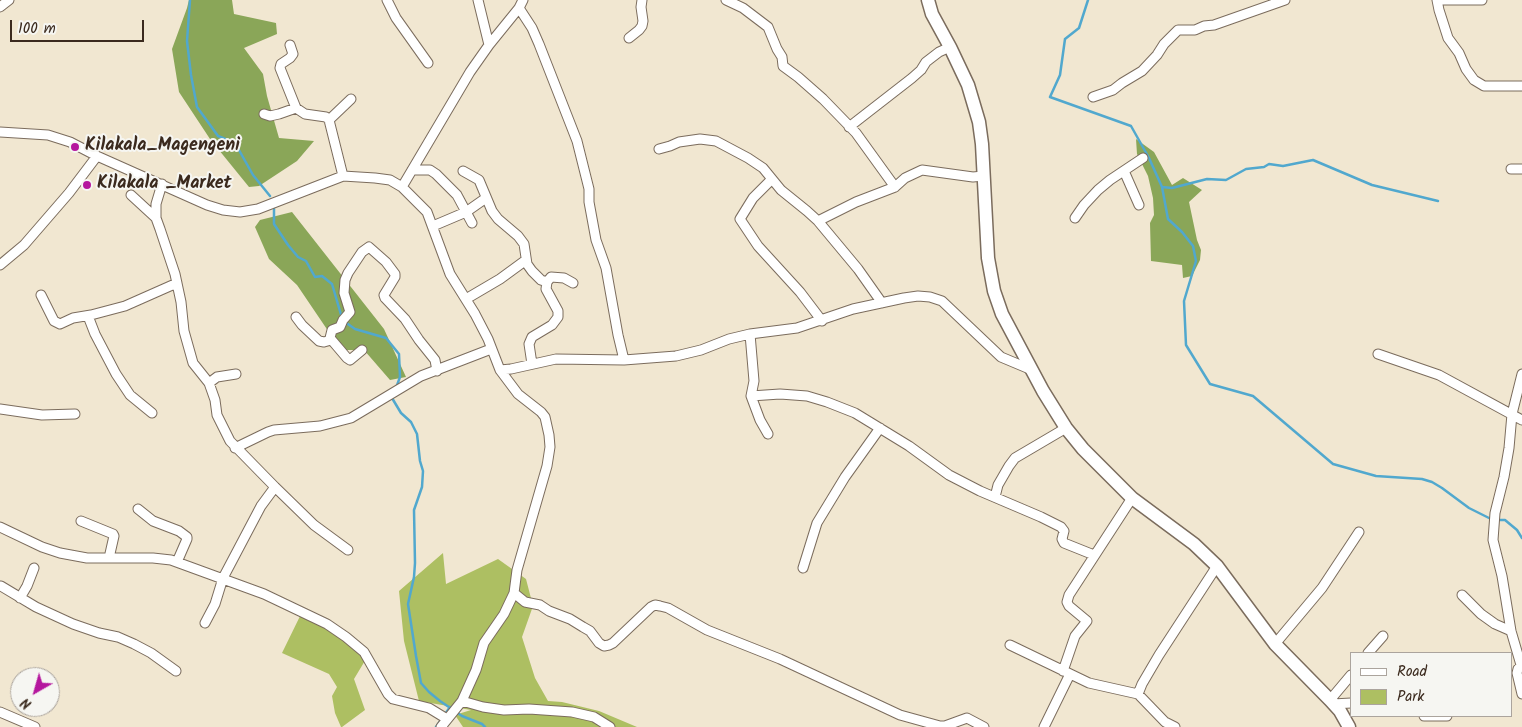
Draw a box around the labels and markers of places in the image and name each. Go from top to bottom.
place label: Kilakala_Magengeni [85,136,240,158]
marker: Kilakala_Magengeni [69,141,81,153]
place label: Kilakala _Market [97,174,232,196]
marker: Kilakala _Market [81,179,93,191]

